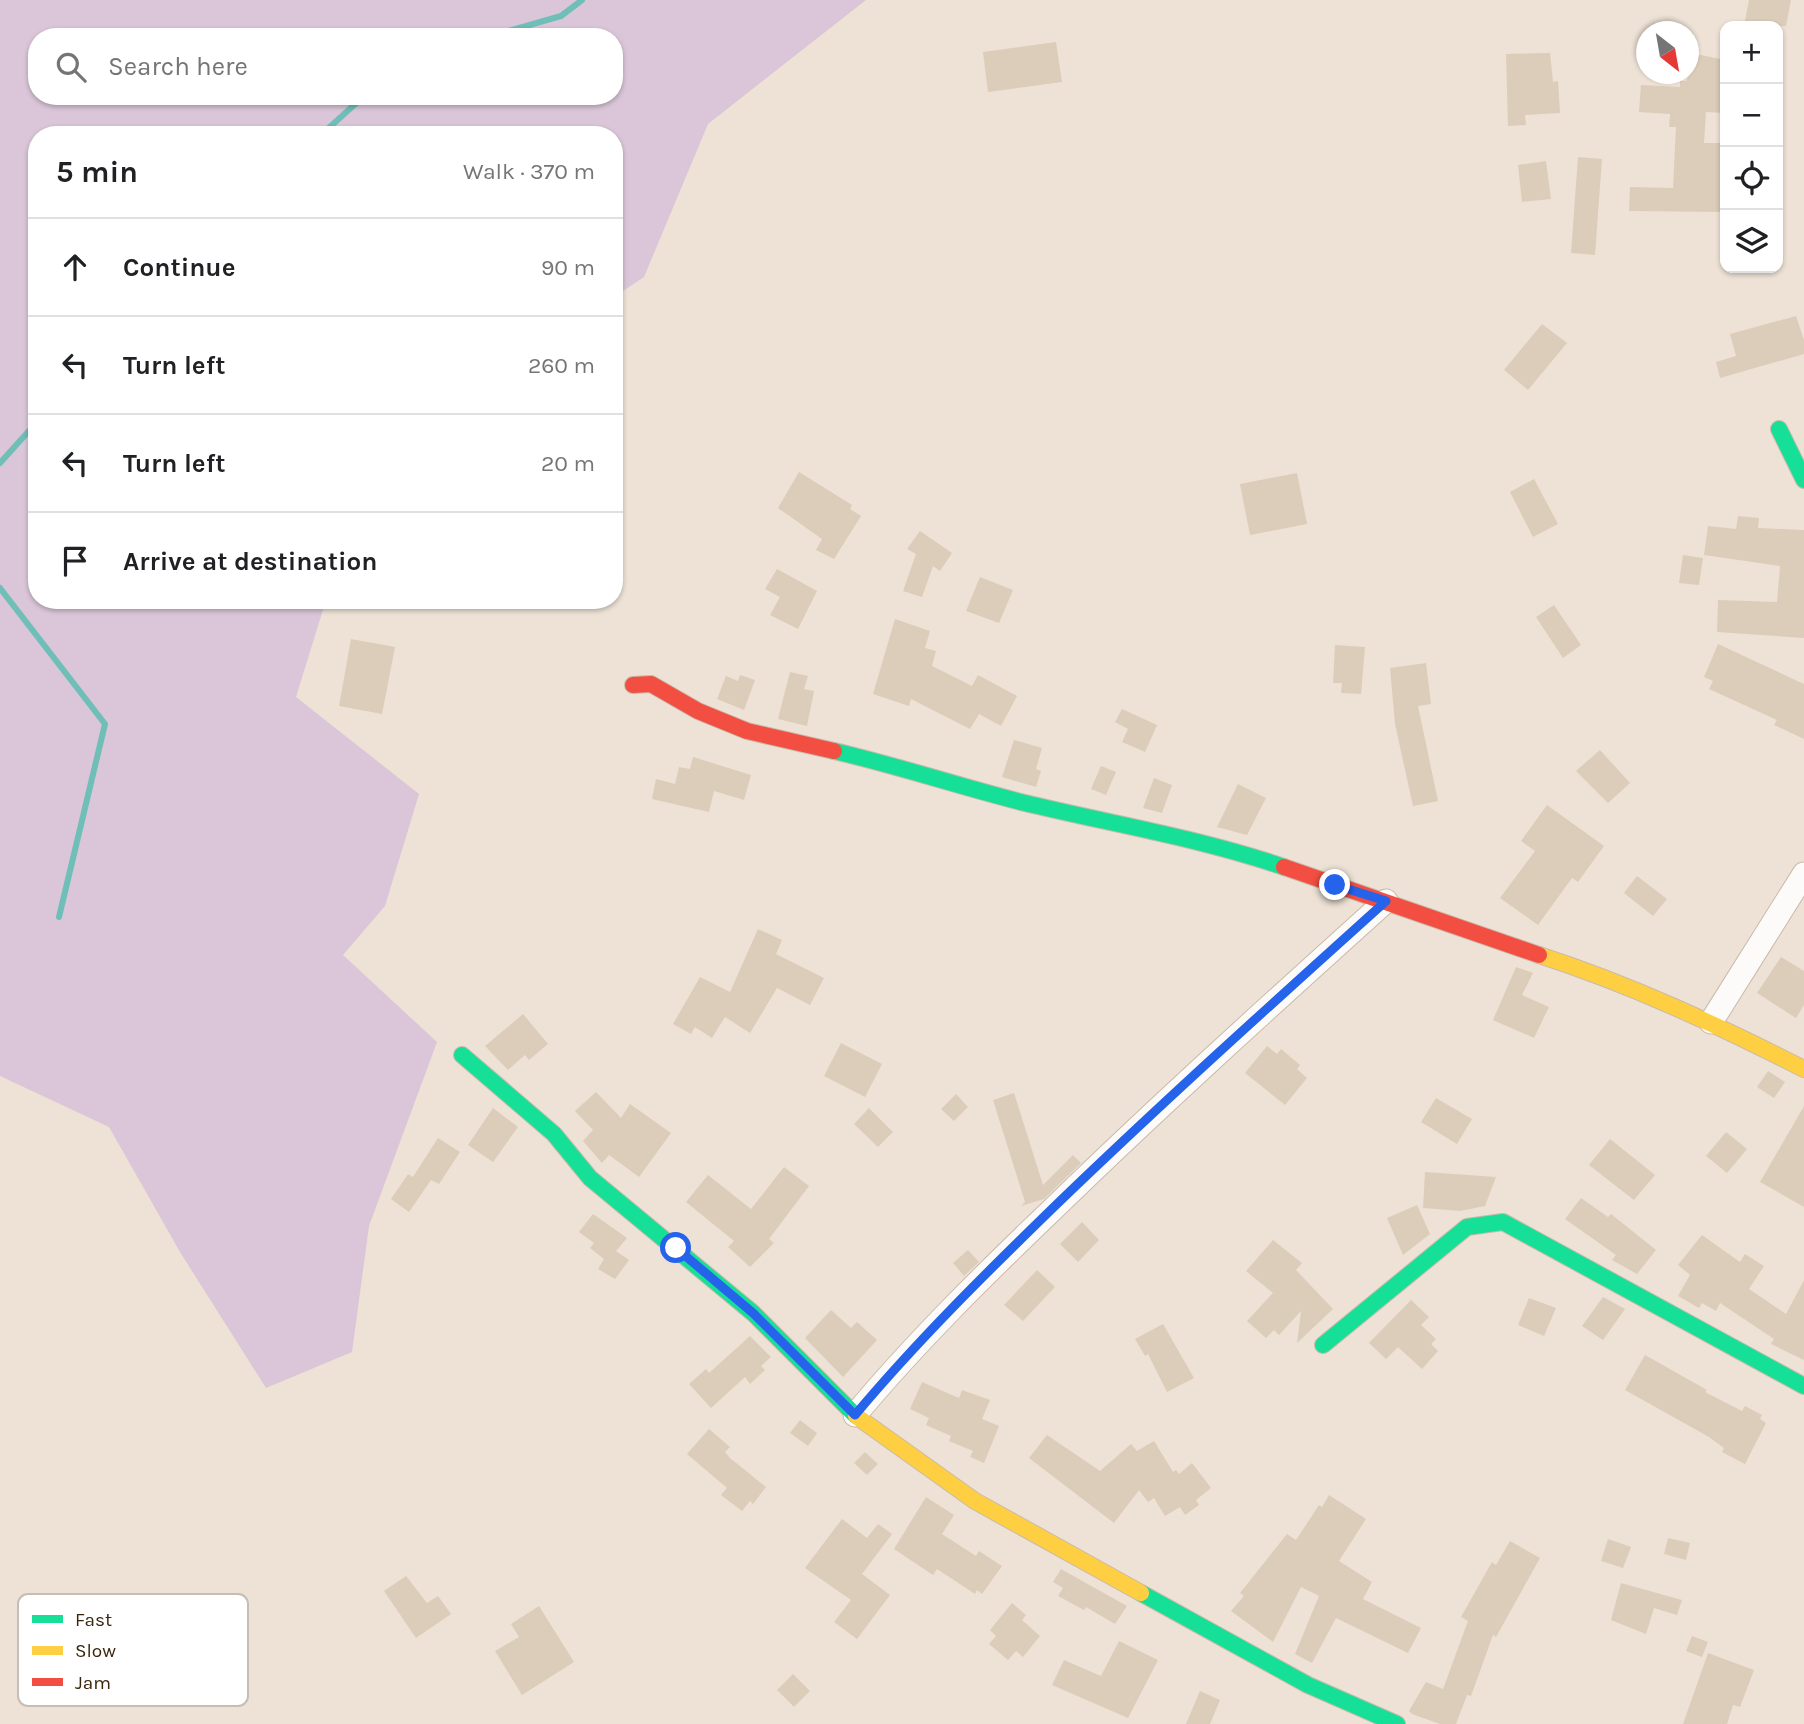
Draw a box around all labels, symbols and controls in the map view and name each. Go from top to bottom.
north arrow [1636,21,1699,84]
map controls [1720,21,1783,273]
button: + [1720,21,1783,84]
search box [28,28,623,105]
icon: search [52,48,90,86]
text: Search here [108,51,248,82]
button: − [1720,84,1783,147]
button: locate [1720,147,1783,210]
text: 5 min [56,154,138,190]
text: Walk · 370 m [463,158,595,185]
button: layers [1720,210,1783,273]
icon: ahead [56,248,94,286]
text: Continue [123,252,235,283]
text: 90 m [541,254,595,281]
icon: left [56,346,94,384]
text: Turn left [123,350,225,381]
text: 260 m [528,352,595,379]
icon: left [56,444,94,482]
text: Turn left [123,448,225,479]
text: 20 m [541,450,595,477]
icon: arrive [56,542,94,580]
text: Arrive at destination [123,546,377,577]
route end [1319,869,1350,900]
route start [660,1232,691,1263]
legend [18,1594,248,1706]
text: Fast [75,1609,112,1631]
text: Slow [75,1640,116,1662]
text: Jam [75,1672,111,1694]

